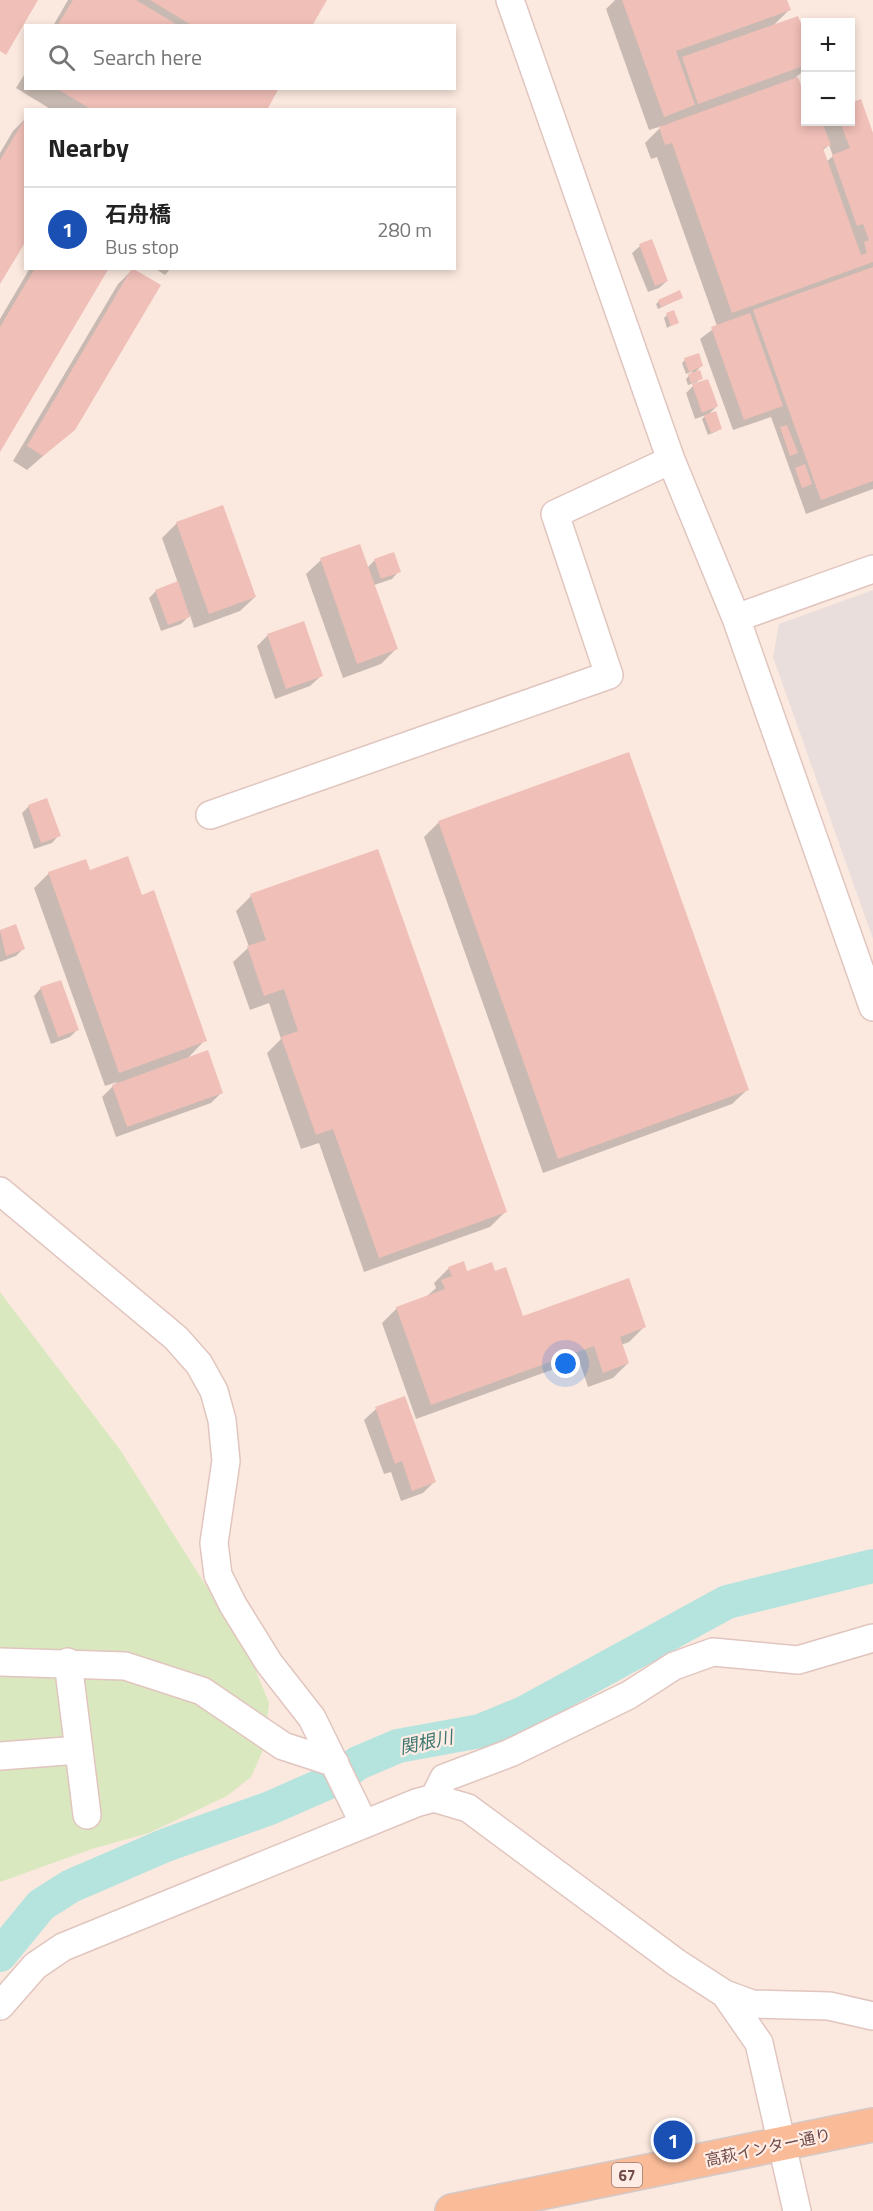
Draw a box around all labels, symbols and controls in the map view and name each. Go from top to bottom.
map controls [801,18,855,126]
button: + [801,18,855,72]
search box [24,24,456,90]
text: Search here [93,40,202,74]
icon: search [45,41,78,74]
button: − [801,72,855,126]
text: Nearby [48,128,129,167]
text: 石舟橋 [105,197,171,231]
text: 1 [62,214,73,245]
text: 280 m [377,214,432,245]
text: Bus stop [105,231,179,262]
your location [551,1349,580,1378]
water label: 関根川 [397,1723,457,1761]
pin: 1 [654,2118,692,2162]
street label: 高萩インター通り [703,2122,833,2172]
road number: 67 [612,2163,642,2187]

